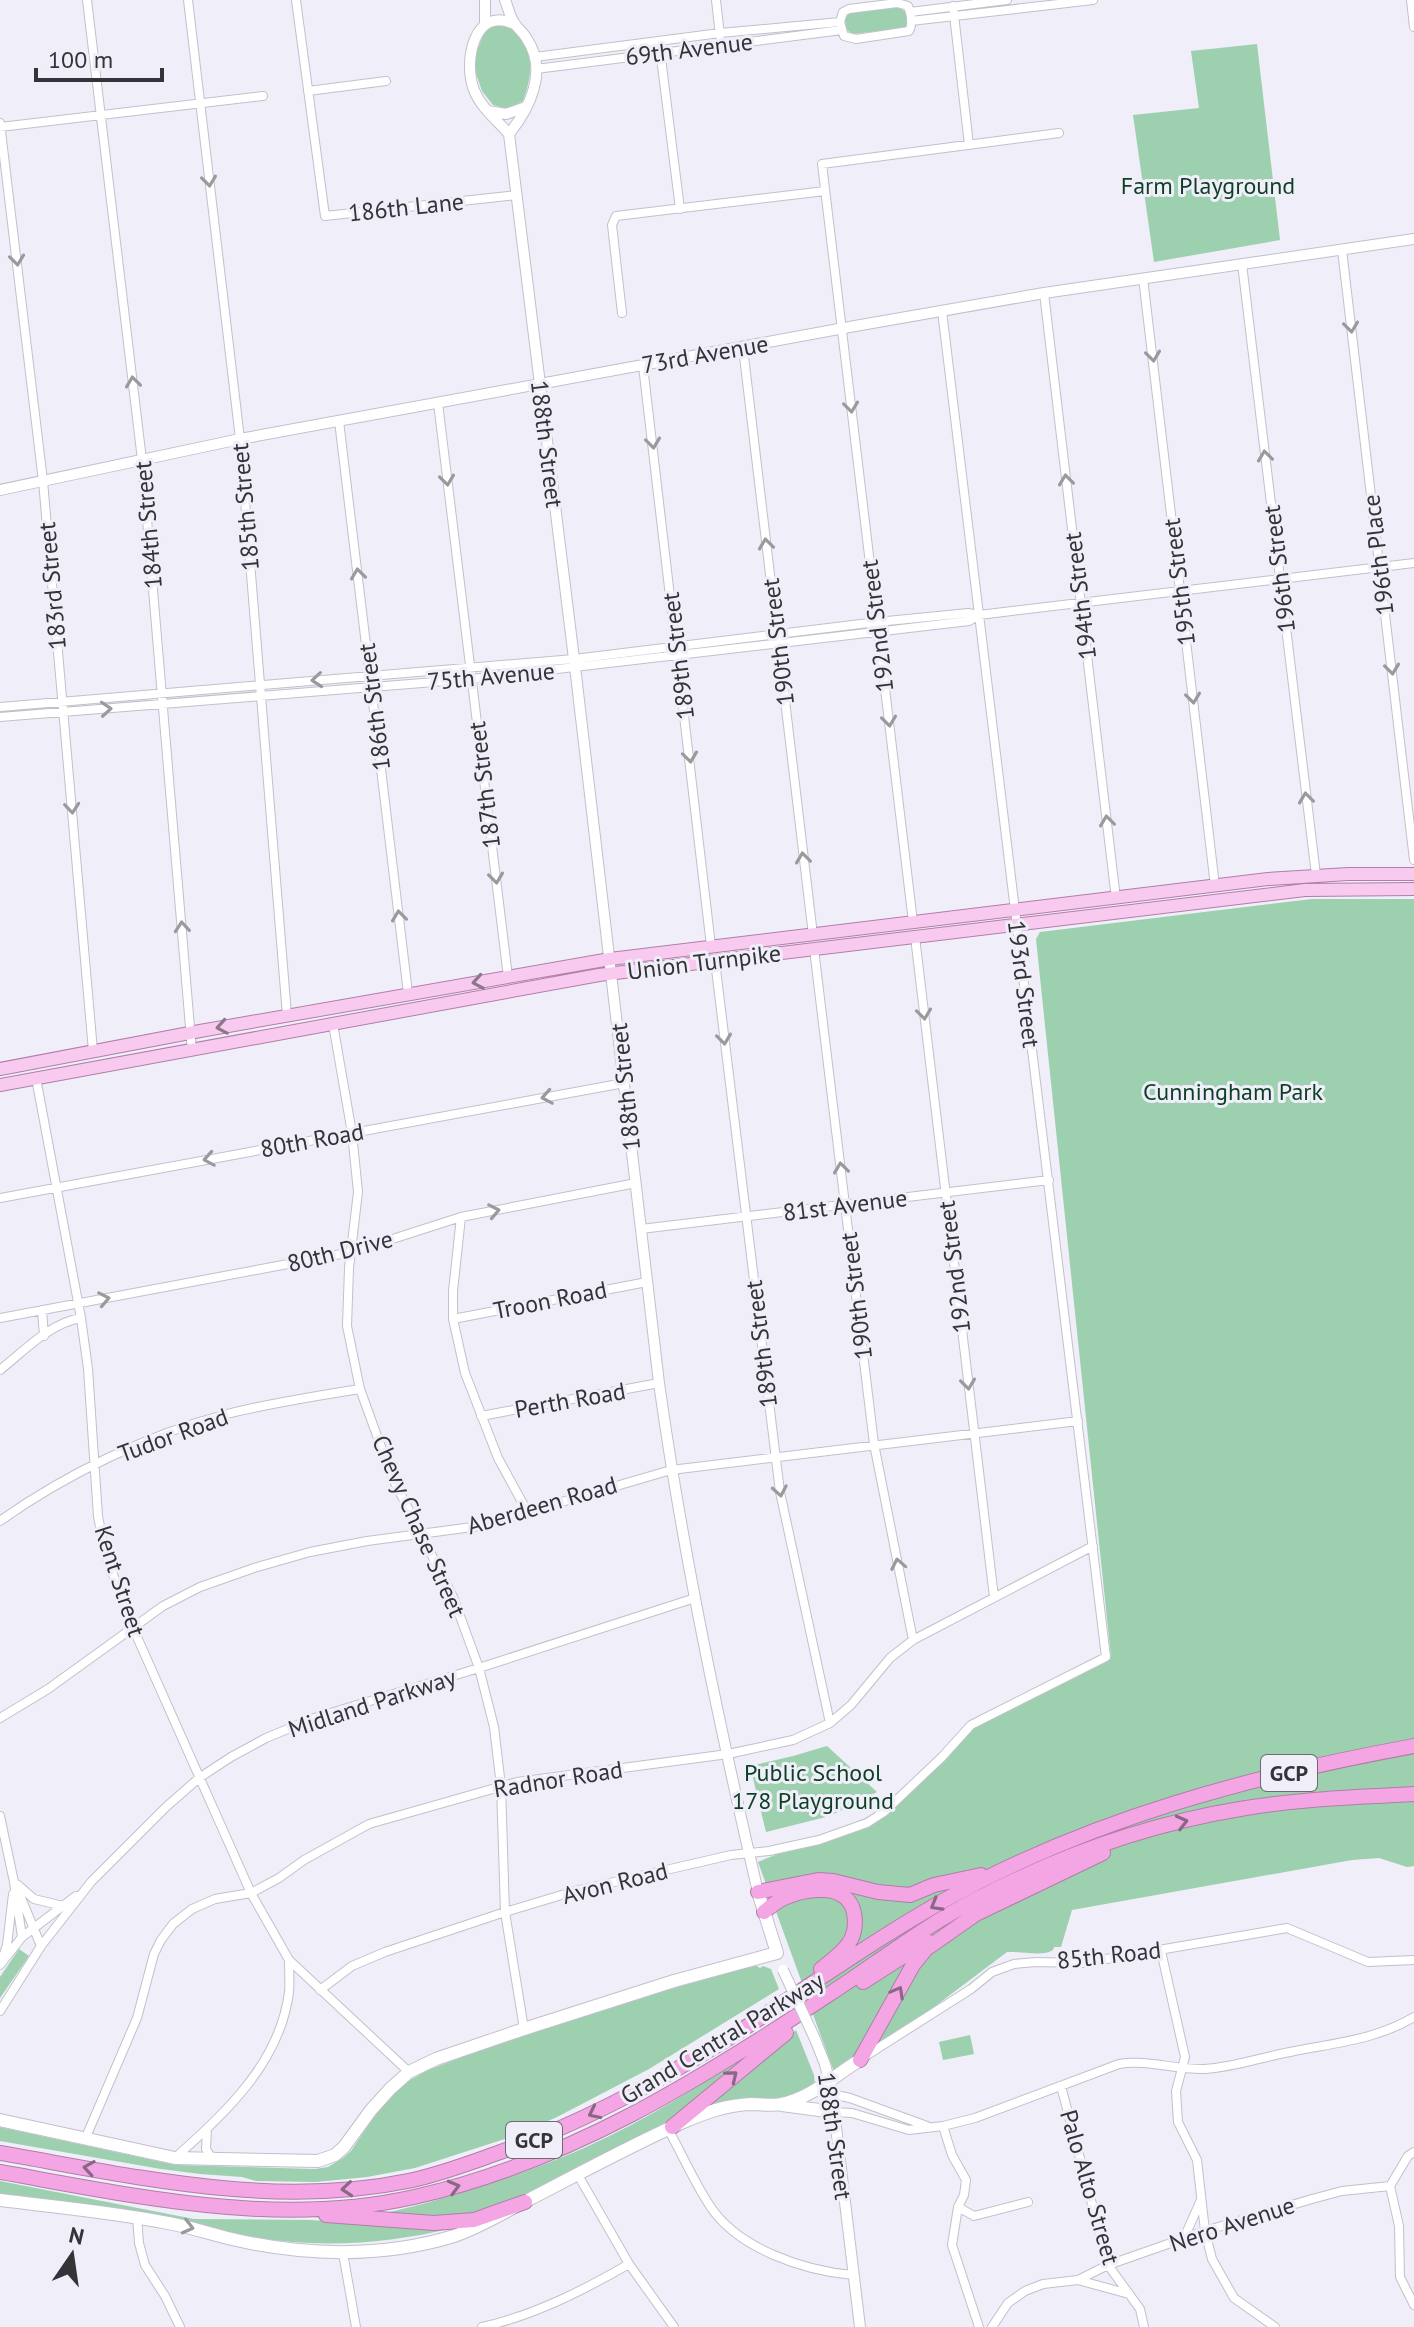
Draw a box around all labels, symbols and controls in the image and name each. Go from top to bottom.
street label: 69th Avenue [624,26,754,72]
scale bar [36,32,162,82]
text: 100 m [48,44,113,75]
park label: Farm Playground [1121,170,1295,201]
one-way arrow [201,175,218,188]
street label: 186th Lane [347,186,465,228]
one-way arrow [8,254,25,267]
one-way arrow [1342,320,1359,334]
street label: 73rd Avenue [639,328,771,380]
one-way arrow [1144,350,1161,363]
one-way arrow [124,375,141,388]
street label: 188th Street [524,378,570,510]
one-way arrow [842,400,859,414]
one-way arrow [644,437,661,450]
street label: 185th Street [224,442,266,572]
one-way arrow [1257,449,1274,462]
street label: 184th Street [127,460,169,590]
one-way arrow [1058,473,1075,487]
one-way arrow [439,474,456,487]
street label: 196th Place [1355,493,1401,617]
street label: 196th Street [1256,503,1302,635]
street label: 195th Street [1156,516,1202,648]
street label: 183rd Street [31,521,73,651]
street label: 194th Street [1057,530,1103,662]
one-way arrow [758,537,775,550]
street label: 192nd Street [854,558,900,694]
one-way arrow [350,568,367,581]
street label: 190th Street [755,576,801,708]
street label: 189th Street [655,590,701,722]
street label: 186th Street [351,641,397,773]
street label: 75th Avenue [426,655,556,697]
one-way arrow [1383,663,1400,676]
one-way arrow [310,671,323,688]
one-way arrow [1184,691,1201,704]
one-way arrow [100,701,113,718]
one-way arrow [880,714,897,727]
street label: 187th Street [461,720,507,850]
one-way arrow [682,751,699,764]
one-way arrow [1298,791,1315,804]
one-way arrow [63,802,80,815]
one-way arrow [1099,814,1116,828]
one-way arrow [795,851,812,865]
one-way arrow [487,871,504,884]
one-way arrow [391,909,408,923]
street label: 193rd Street [1001,919,1047,1049]
one-way arrow [174,920,191,933]
street label: Union Turnpike [625,937,783,987]
one-way arrow [471,972,485,989]
one-way arrow [916,1008,933,1021]
one-way arrow [215,1018,229,1035]
street label: 188th Street [603,1022,647,1152]
one-way arrow [716,1033,733,1046]
park label: Cunningham Park [1143,1076,1324,1107]
one-way arrow [541,1088,554,1105]
street label: 80th Road [258,1116,366,1164]
one-way arrow [202,1150,216,1167]
one-way arrow [833,1161,850,1175]
street label: 81st Avenue [781,1182,909,1228]
street label: 192nd Street [931,1199,977,1335]
one-way arrow [487,1203,501,1220]
street label: 80th Drive [284,1223,396,1279]
street label: 190th Street [833,1230,879,1362]
street label: Troon Road [491,1274,609,1326]
street label: 189th Street [738,1278,784,1410]
one-way arrow [97,1291,111,1308]
street label: Perth Road [512,1375,628,1425]
one-way arrow [959,1377,976,1391]
street label: Tudor Road [114,1401,232,1469]
street label: Chevy Chase Street [365,1430,473,1622]
street label: Aberdeen Road [463,1469,621,1541]
one-way arrow [771,1485,788,1498]
street label: Kent Street [88,1522,152,1640]
one-way arrow [890,1557,907,1571]
street label: Midland Parkway [284,1661,460,1745]
street label: Radnor Road [491,1754,625,1804]
road number: GCP [1261,1755,1317,1791]
park label: Public School 178 Playground [732,1757,894,1816]
one-way arrow [1175,1814,1189,1831]
street label: Avon Road [559,1855,671,1911]
one-way arrow [930,1895,945,1911]
street label: 85th Road [1055,1934,1163,1976]
street label: Grand Central Parkway [615,1965,829,2111]
one-way arrow [888,1986,904,2001]
street label: 188th Street [811,2070,859,2202]
one-way arrow [722,2072,737,2086]
one-way arrow [588,2103,603,2119]
street label: Palo Alto Street [1053,2106,1127,2268]
road number: GCP [506,2122,562,2158]
one-way arrow [82,2161,96,2178]
one-way arrow [340,2180,353,2197]
one-way arrow [446,2180,460,2197]
street label: Nero Avenue [1165,2189,1299,2259]
north arrow [32,2215,112,2295]
one-way arrow [180,2218,194,2235]
text: N [66,2220,87,2251]

